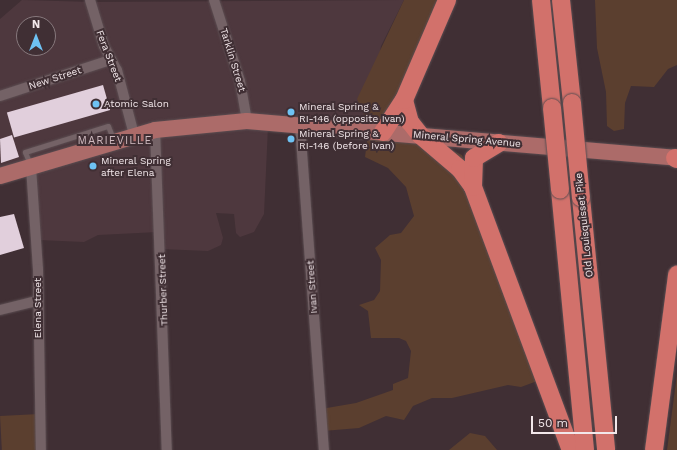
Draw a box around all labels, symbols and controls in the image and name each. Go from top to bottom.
north arrow [16,16,56,56]
text: N [32,18,40,31]
street label: Tarklin Street [218,27,248,93]
street label: Fera Street [94,28,124,84]
street label: New Street [27,64,83,92]
place label: Atomic Salon [104,98,169,110]
marker: Atomic Salon [91,99,101,109]
place label: Mineral Spring & RI-146 (opposite Ivan) [299,100,405,124]
marker: Mineral Spring & RI-146 (opposite Ivan) [286,107,296,117]
place label: Mineral Spring & RI-146 (before Ivan) [299,127,394,150]
street label: Mineral Spring Avenue [412,128,522,150]
district label: MARIEVILLE [78,134,152,148]
marker: Mineral Spring & RI-146 (before Ivan) [286,134,296,144]
place label: Mineral Spring after Elena [101,154,171,178]
marker: Mineral Spring after Elena [88,161,98,171]
street label: Old Louisquisset Pike [573,172,595,278]
street label: Thurber Street [156,254,170,326]
street label: Ivan Street [304,260,320,314]
street label: Elena Street [32,278,44,338]
scale bar [533,408,619,434]
text: 50 m [538,416,568,430]

